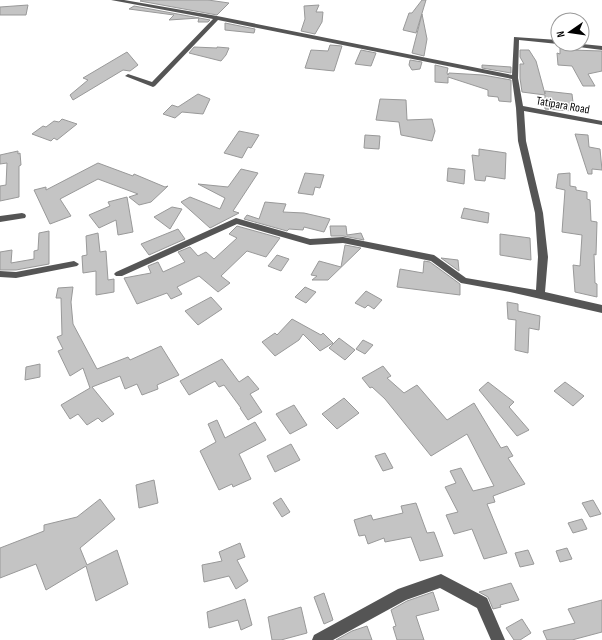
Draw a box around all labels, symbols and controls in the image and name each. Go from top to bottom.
north arrow [550,12,590,52]
text: N [554,30,568,38]
street label: Tatipara Road [535,93,591,118]

